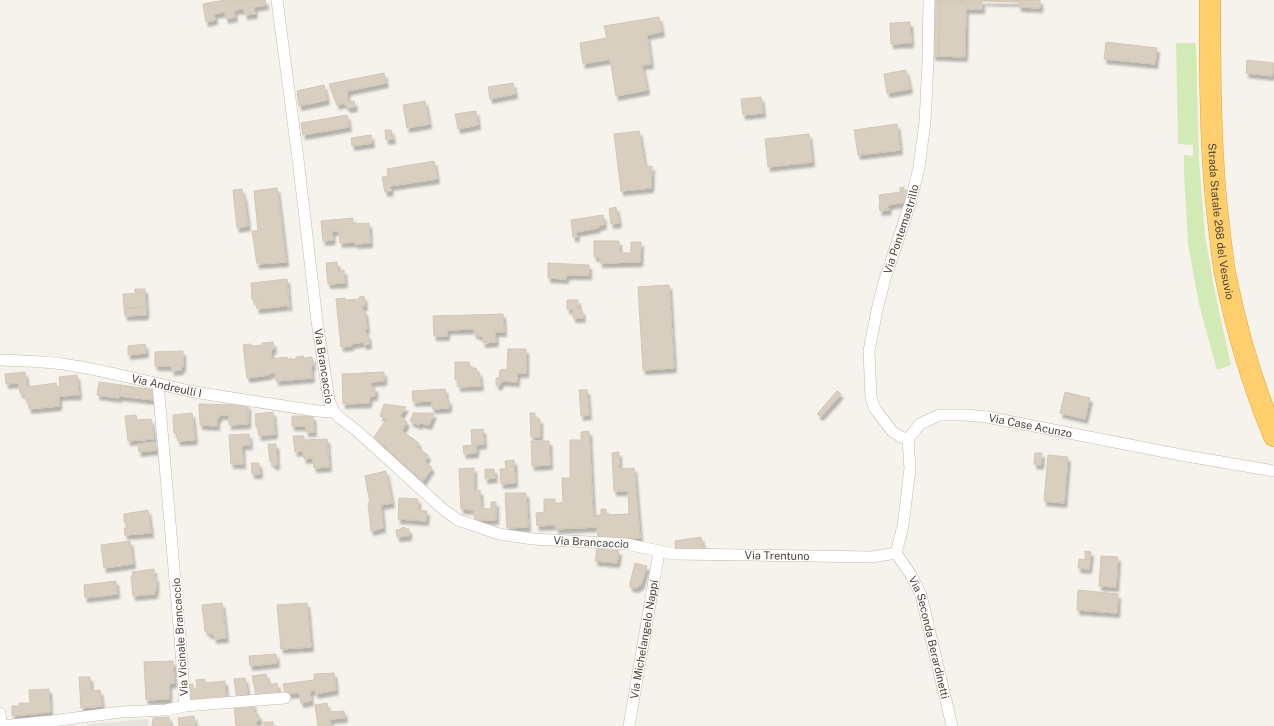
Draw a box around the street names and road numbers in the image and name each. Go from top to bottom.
street label: Strada Statale 268 del Vesuvio [1206,143,1236,301]
street label: Via Pontemastrillo [881,183,921,275]
street label: Via Brancaccio [312,328,336,406]
street label: Via Andreulli I [130,372,202,399]
street label: Via Case Acunzo [988,411,1073,440]
street label: Via Brancaccio [553,534,629,550]
street label: Via Trentuno [745,549,810,562]
street label: Via Seconda Berardinetti [906,574,951,700]
street label: Via Vicinale Brancaccio [170,578,190,696]
street label: Via Michelangelo Nappi [628,579,660,700]

